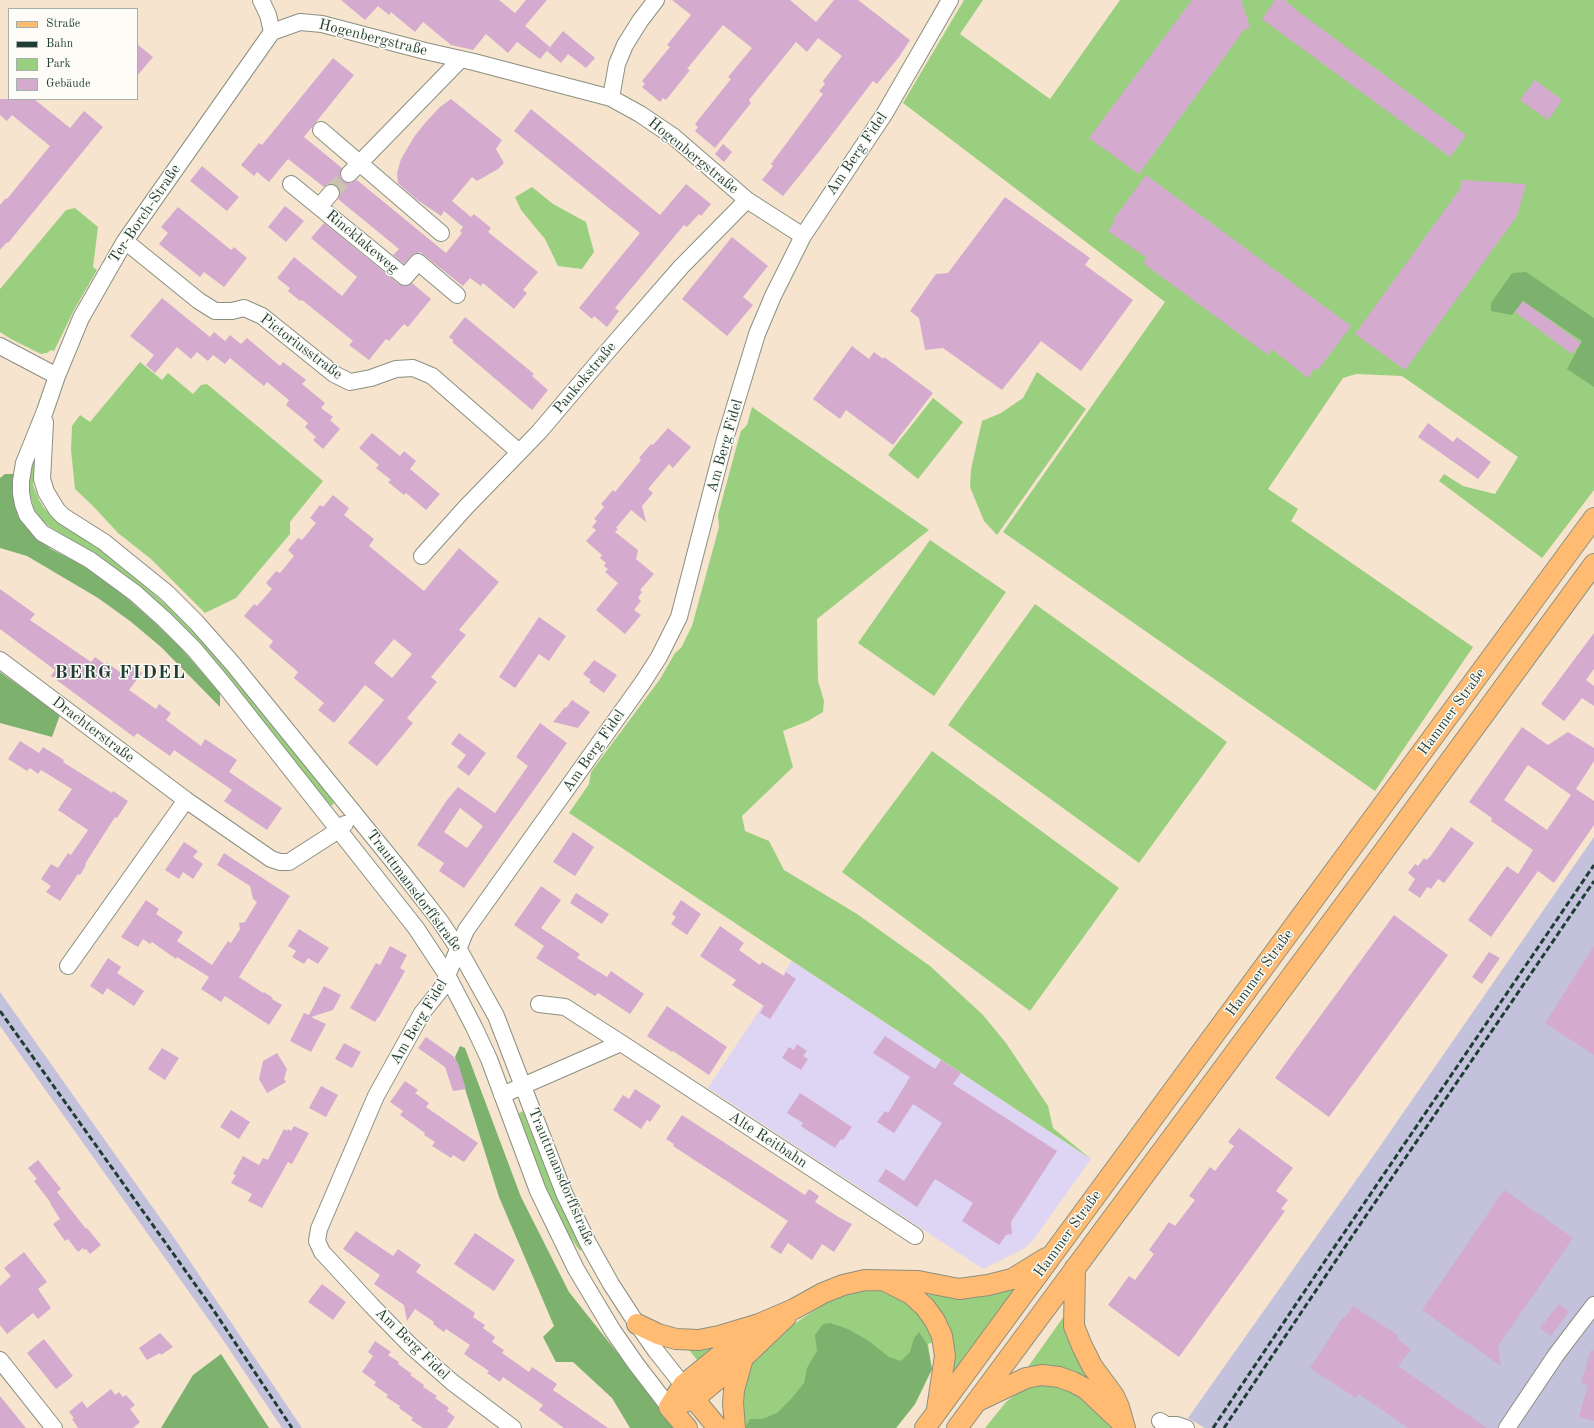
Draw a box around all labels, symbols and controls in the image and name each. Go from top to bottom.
legend [8,8,138,100]
street label: Hogenbergstraße [317,16,429,60]
text: Straße [46,18,80,30]
text: Bahn [46,38,73,50]
text: Park [46,58,71,70]
text: Gebäude [46,78,90,90]
street label: Am Berg Fidel [823,109,891,199]
street label: Hogenbergstraße [644,114,742,198]
street label: Ter-Borch-Straße [105,161,185,267]
street label: Rincklakeweg [322,206,402,278]
street label: Pictoriusstraße [256,310,346,384]
street label: Pankokstraße [550,338,620,418]
street label: Am Berg Fidel [703,397,747,495]
district label: BERG FIDEL [54,662,186,684]
street label: Hammer Straße [1414,665,1490,759]
street label: Drachterstraße [48,693,138,767]
street label: Am Berg Fidel [559,706,629,796]
street label: Trauttmansdorffstraße [362,826,466,956]
street label: Hammer Straße [1222,926,1298,1020]
street label: Am Berg Fidel [387,976,451,1068]
street label: Trauttmansdorffstraße [524,1105,598,1249]
street label: Alte Reitbahn [725,1108,811,1172]
street label: Hammer Straße [1030,1187,1106,1281]
street label: Am Berg Fidel [371,1304,453,1384]

